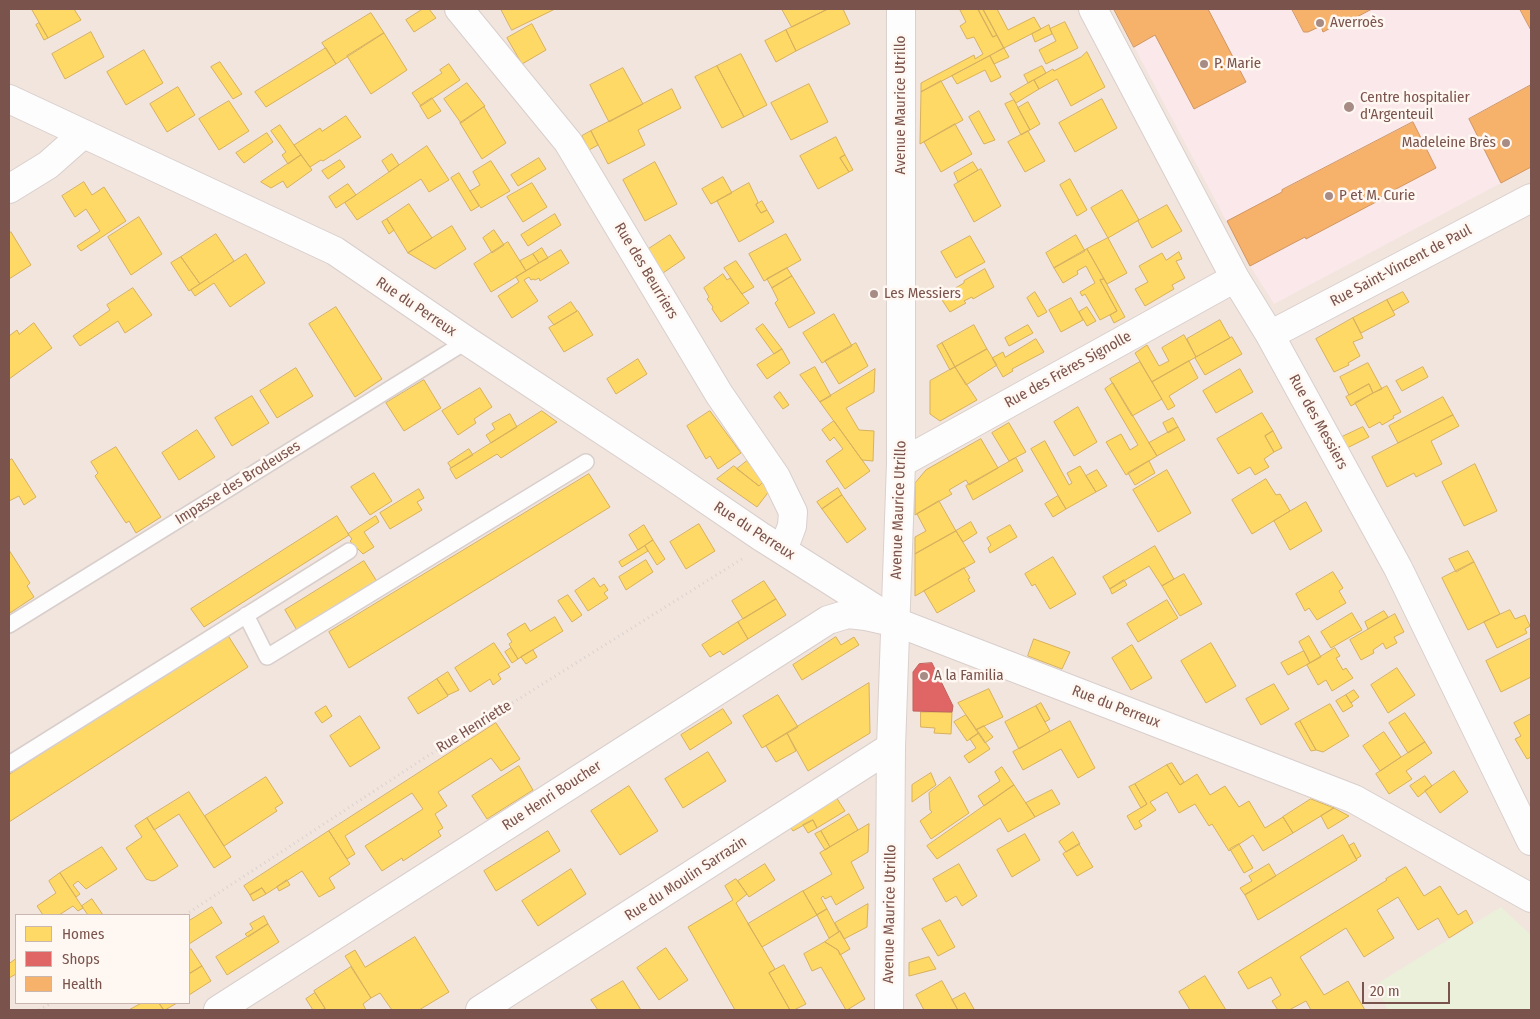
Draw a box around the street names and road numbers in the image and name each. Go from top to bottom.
street label: Avenue Maurice Utrillo [892,35,910,175]
street label: Rue des Beurriers [610,220,682,322]
street label: Rue Saint-Vincent de Paul [1327,221,1475,311]
street label: Rue du Perreux [372,274,460,340]
street label: Rue des Frères Signolle [1002,328,1134,412]
street label: Rue des Messiers [1285,371,1351,473]
street label: Impasse des Brodeuses [172,437,304,529]
street label: Avenue Maurice Utrillo [888,440,910,580]
street label: Rue du Perreux [710,498,798,564]
street label: Rue du Perreux [1069,682,1163,732]
street label: Rue Henriette [433,697,515,757]
street label: Rue Henri Boucher [499,757,605,835]
street label: Rue du Moulin Sarrazin [622,833,750,925]
street label: Avenue Maurice Utrillo [880,844,900,984]

